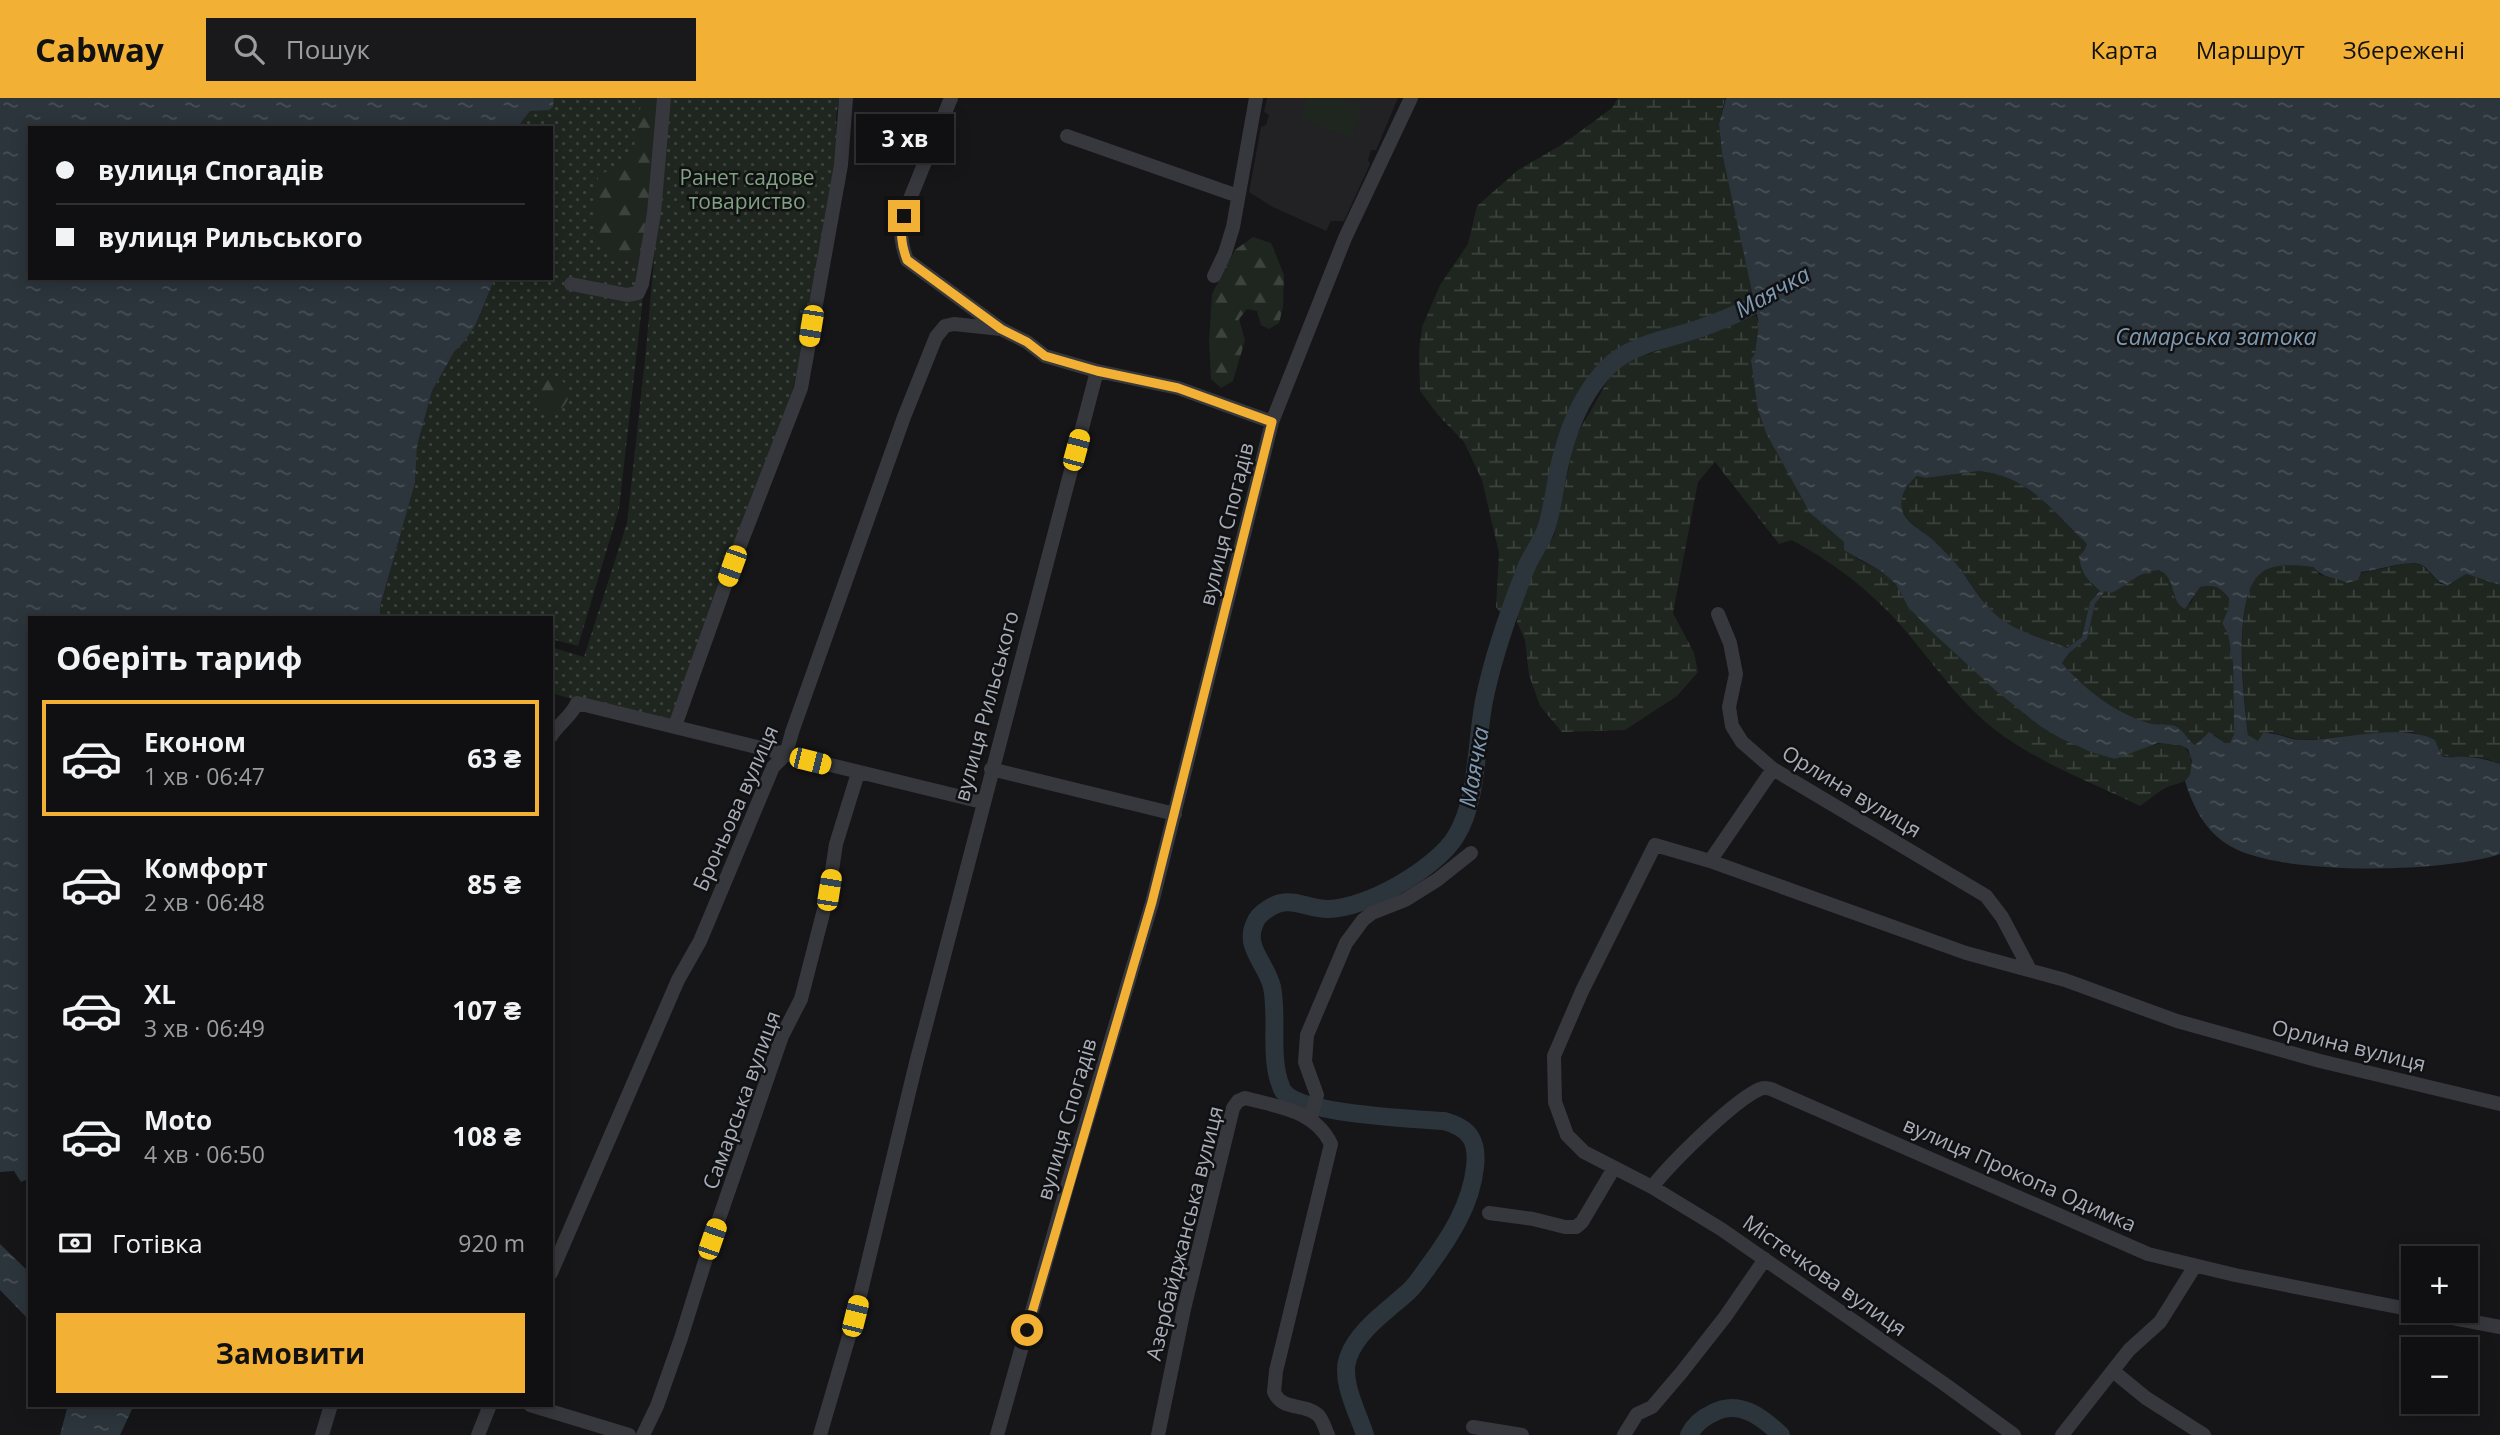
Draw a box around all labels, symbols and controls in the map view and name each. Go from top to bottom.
search box [206,18,696,81]
text: Cabway [35,27,164,72]
icon: search [230,30,268,68]
text: Пошук [286,31,370,67]
text: Карта [2090,33,2158,66]
text: Маршрут [2196,33,2305,66]
text: Збережені [2343,33,2465,66]
callout: 3 хв [855,115,953,164]
text: 3 хв [882,122,928,154]
text: вулиця Спогадів [98,152,324,188]
park label: Ранет садове товариство [679,163,815,215]
route end [888,200,920,232]
text: вулиця Рильського [98,219,363,255]
water label: Маячка [1729,257,1815,325]
car [798,304,825,348]
water label: Самарська затока [2115,320,2317,352]
car [1061,427,1092,473]
street label: вулиця Спогадів [1192,439,1260,609]
car [715,543,750,589]
street label: вулиця Рильського [947,608,1025,804]
text: Оберіть тариф [56,636,302,679]
street label: Броньова вулиця [686,721,784,895]
text: Економ [144,724,246,760]
water label: Маячка [1450,724,1496,810]
icon: car [60,727,123,790]
street label: Орлина вулиця [1777,738,1927,844]
text: 63 ₴ [467,740,521,776]
car [788,746,833,776]
text: 1 хв · 06:47 [144,760,265,792]
text: Комфорт [144,850,268,886]
icon: car [60,853,123,916]
text: 85 ₴ [467,866,521,902]
car [816,868,843,912]
text: 2 хв · 06:48 [144,886,265,918]
text: XL [144,976,176,1012]
icon: car [60,979,123,1042]
text: 107 ₴ [452,992,521,1028]
street label: Самарська вулиця [696,1007,786,1193]
text: 3 хв · 06:49 [144,1012,265,1044]
street label: Орлина вулиця [2269,1012,2429,1078]
street label: вулиця Спогадів [1029,1035,1103,1203]
text: Moto [144,1102,212,1138]
street label: Азербайджанська вулиця [1139,1103,1229,1363]
icon: car [60,1105,123,1168]
street label: вулиця Прокопа Одимка [1899,1110,2141,1238]
text: 108 ₴ [452,1118,521,1154]
text: 4 хв · 06:50 [144,1138,265,1170]
street label: Містечкова вулиця [1737,1208,1913,1342]
car [696,1216,729,1262]
icon: cash [56,1224,94,1262]
text: Готівка [112,1225,203,1261]
text: 920 m [458,1227,525,1259]
map controls [2401,1246,2478,1414]
button: + [2401,1246,2478,1323]
car [840,1293,871,1339]
button: Замовити [56,1313,525,1393]
route start [1011,1314,1043,1346]
button: − [2401,1337,2478,1414]

